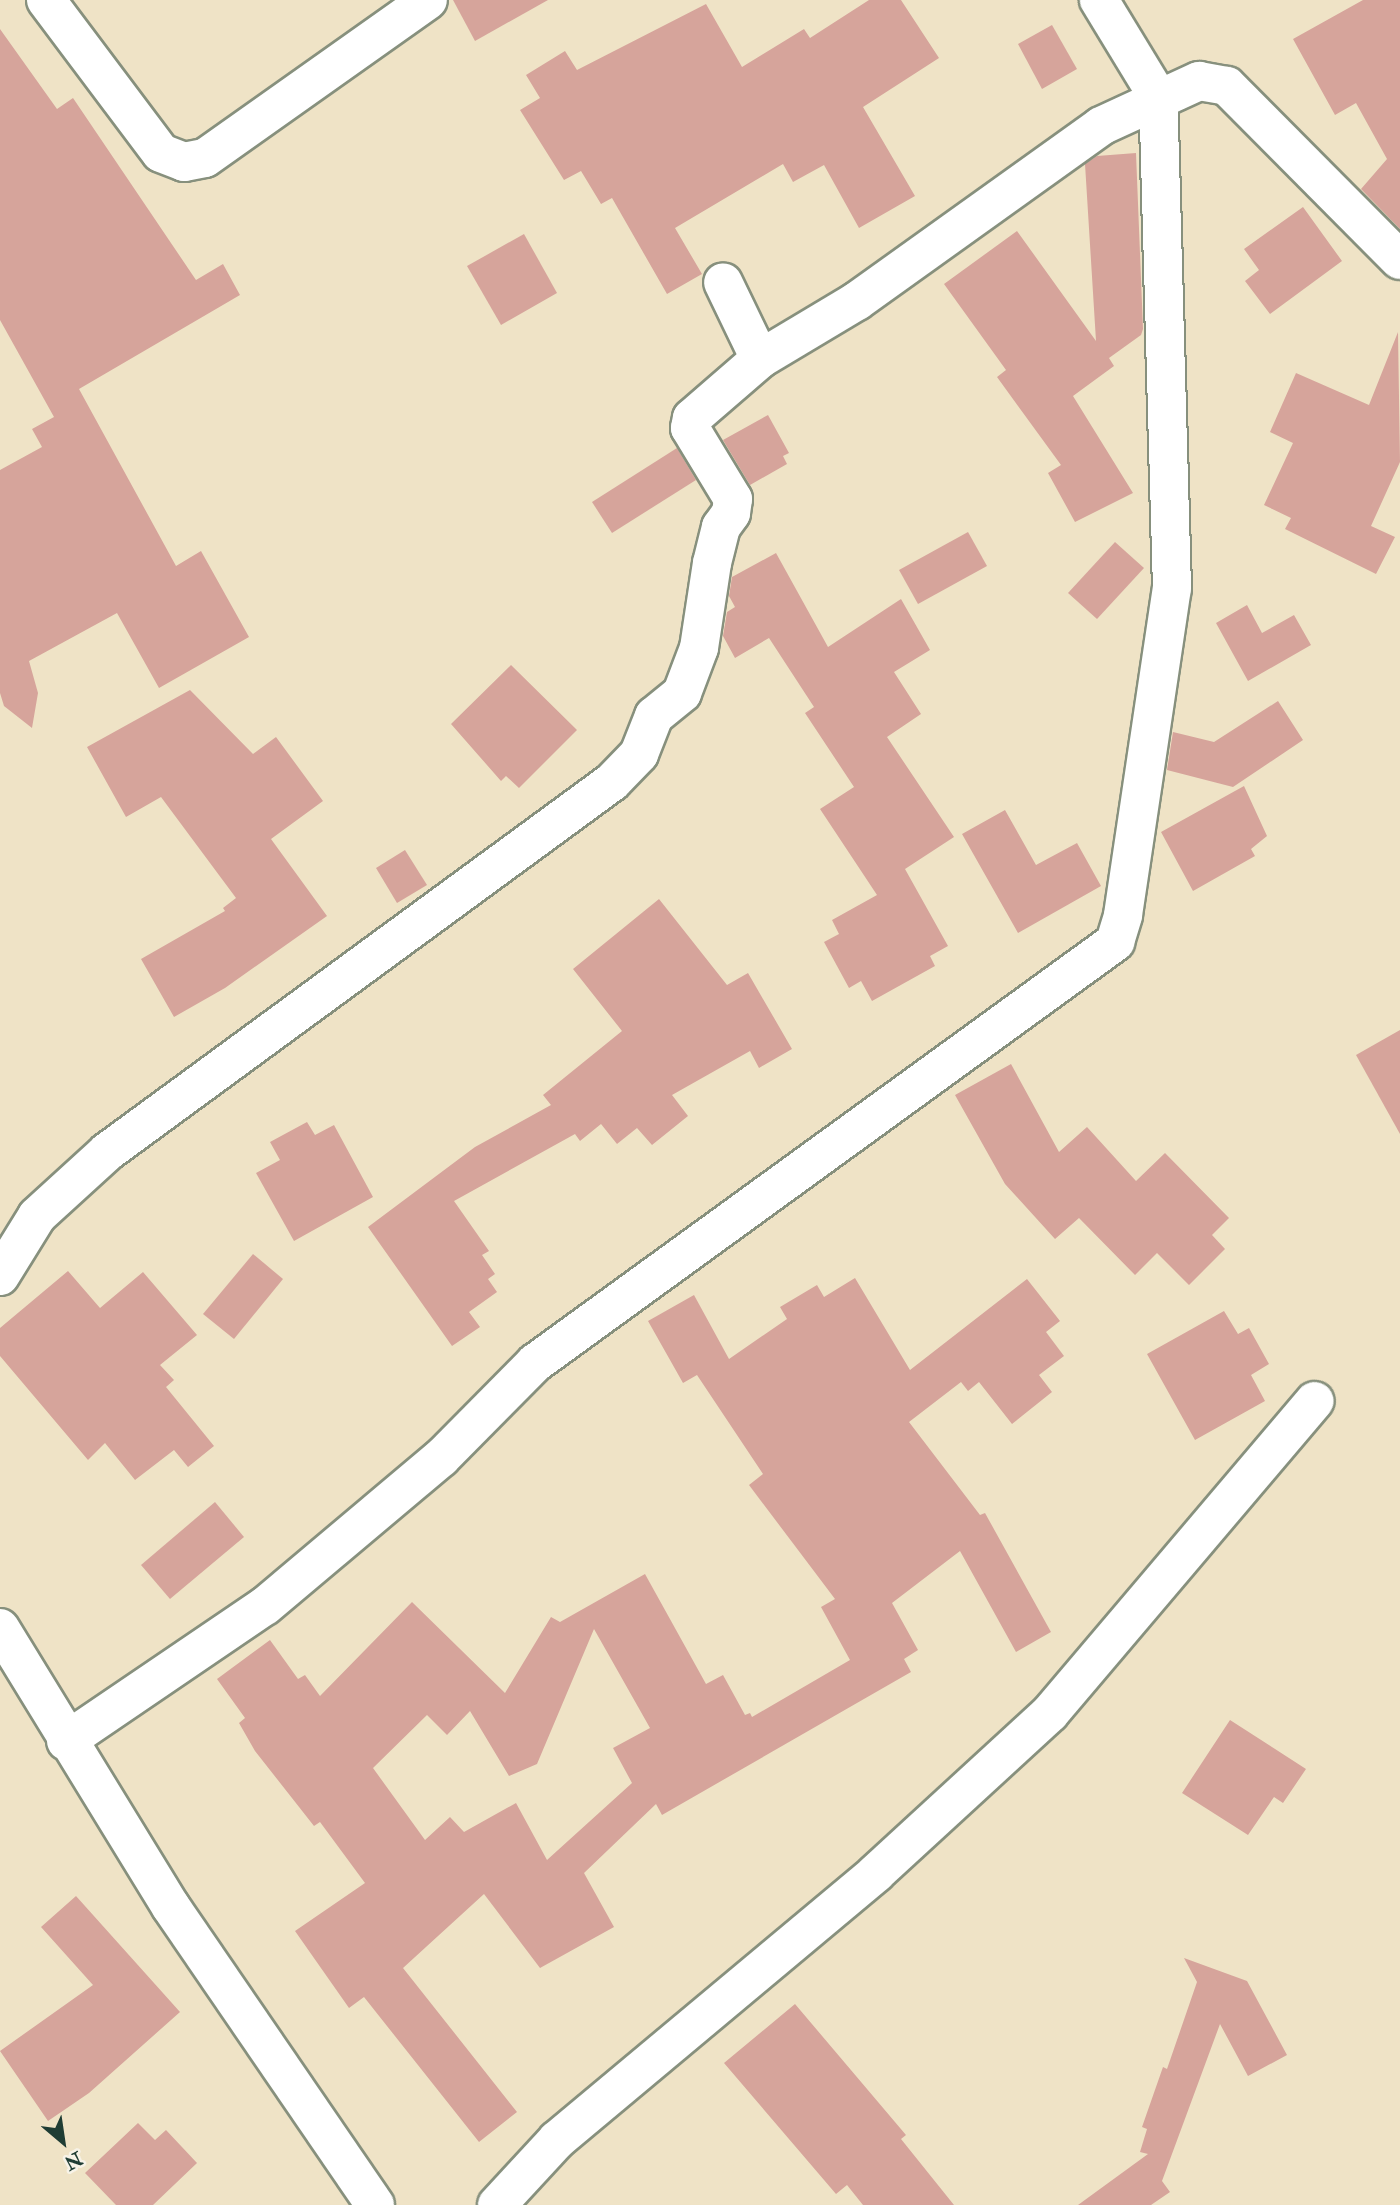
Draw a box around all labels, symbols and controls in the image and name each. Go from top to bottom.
north arrow [28,2107,98,2177]
text: N [60,2146,86,2175]

